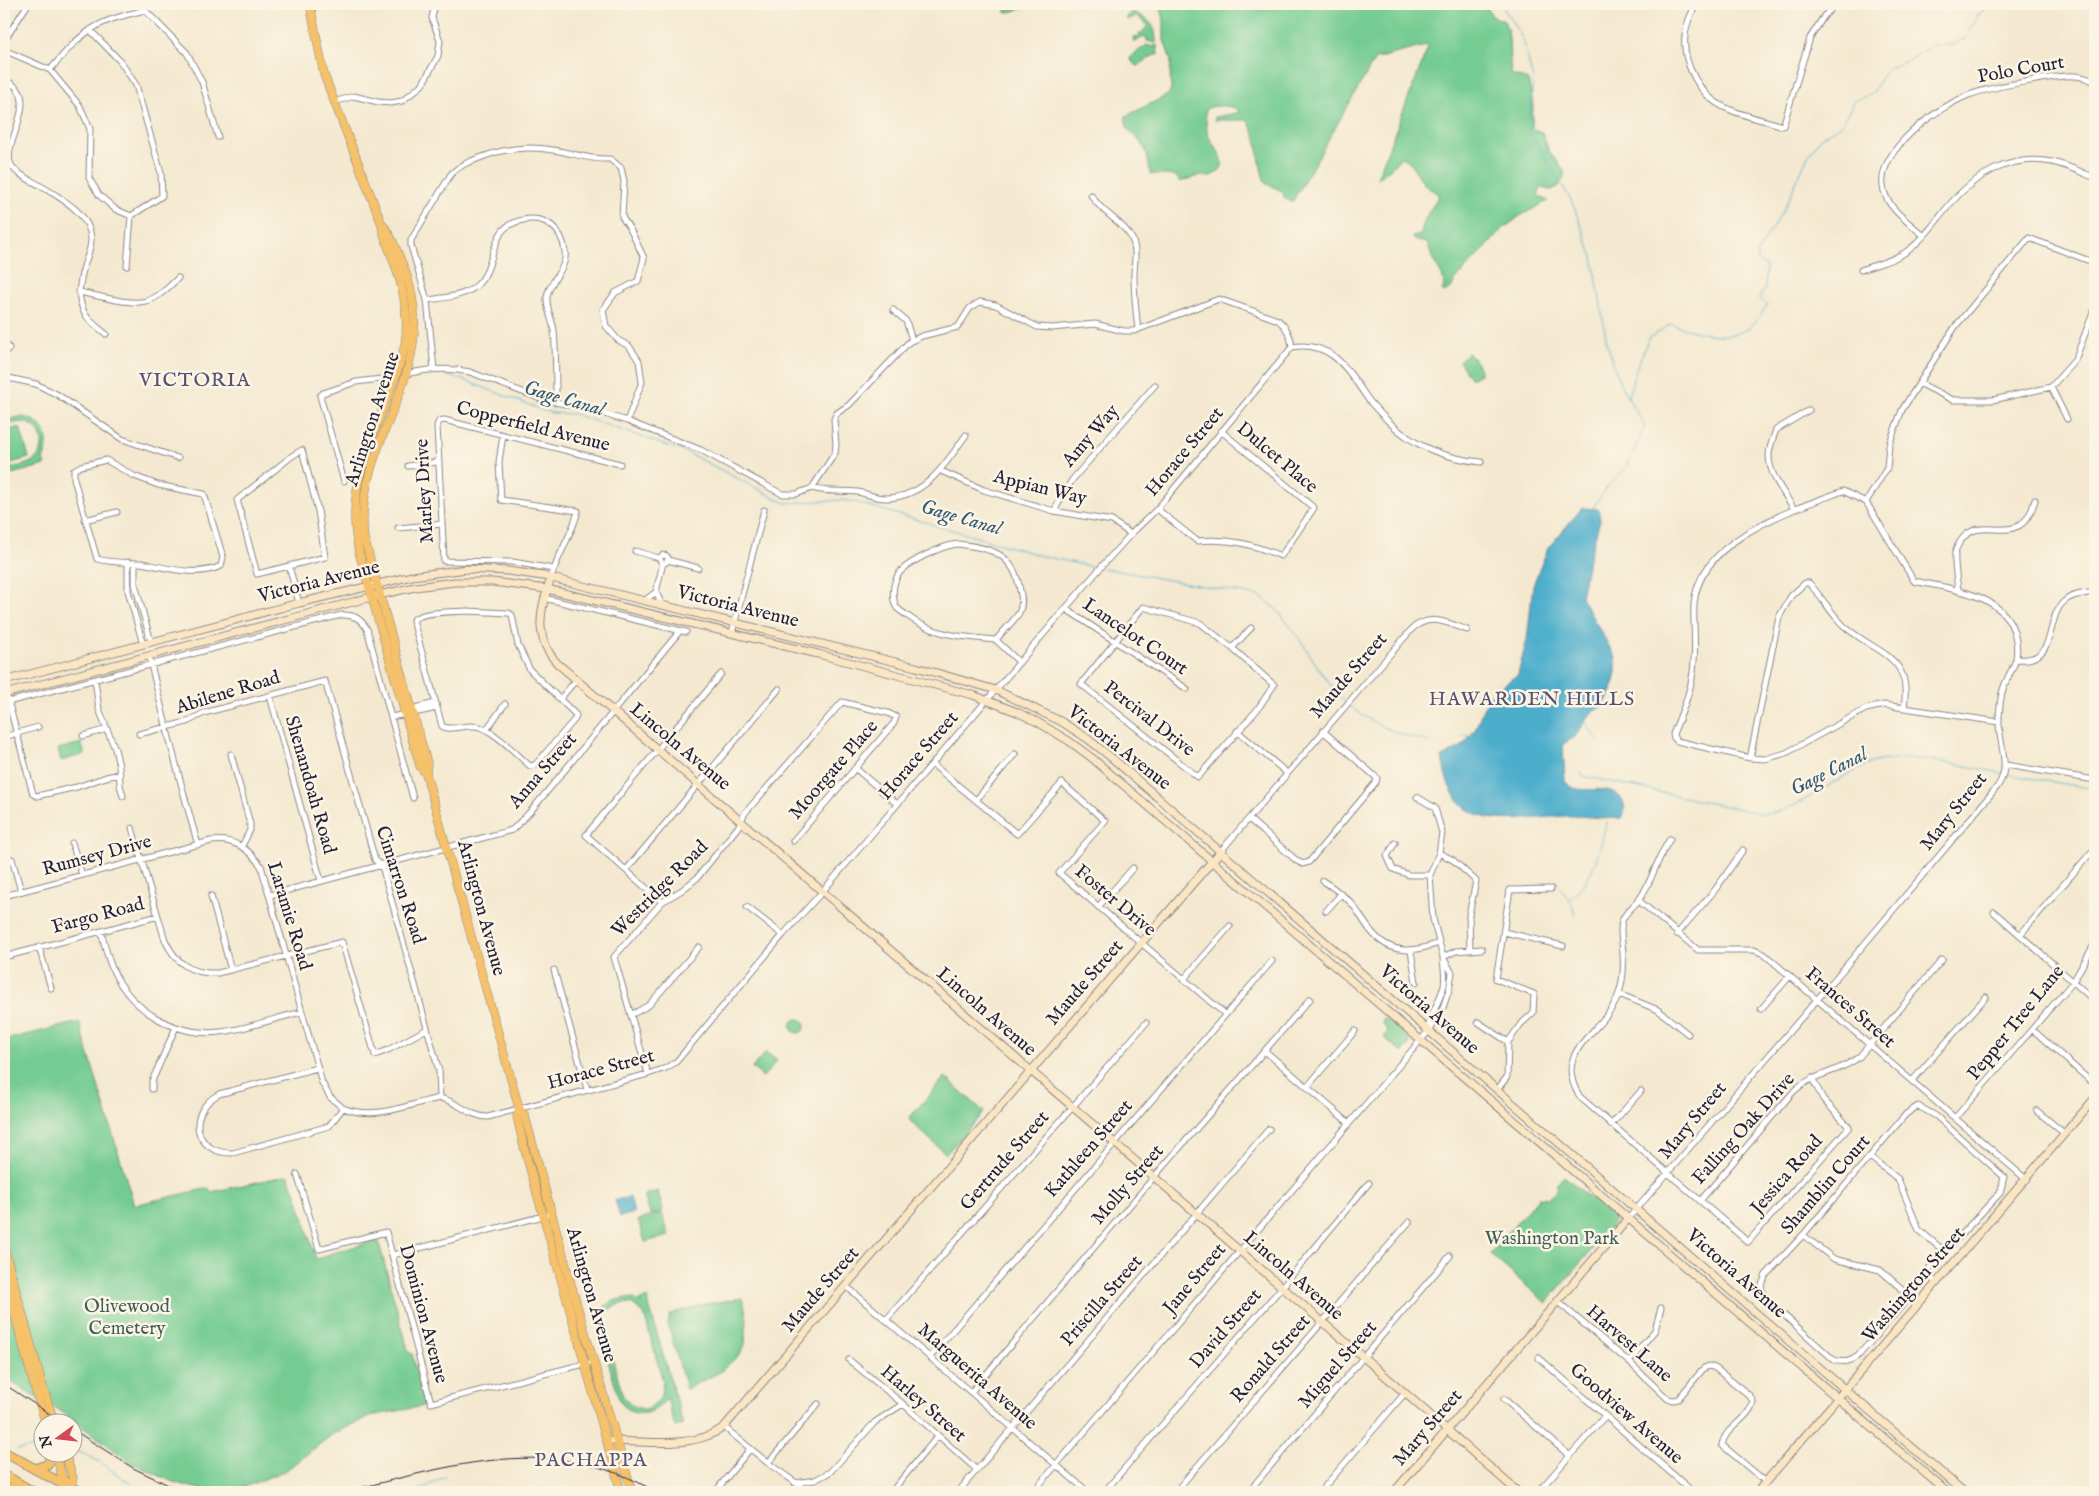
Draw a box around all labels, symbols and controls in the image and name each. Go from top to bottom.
street label: Polo Court [1976,51,2067,89]
street label: Arlington Avenue [340,349,406,490]
district label: VICTORIA [138,368,251,393]
water label: Gage Canal [520,376,610,424]
street label: Copperfield Avenue [454,396,613,458]
street label: Amy Way [1057,399,1125,473]
street label: Horace Street [1141,402,1230,502]
street label: Dulcet Place [1231,417,1323,499]
street label: Marley Drive [410,438,440,544]
street label: Appian Way [990,465,1090,511]
water label: Gage Canal [917,495,1007,543]
street label: Victoria Avenue [255,555,383,609]
street label: Victoria Avenue [674,580,802,634]
street label: Lancelot Court [1078,593,1193,681]
street label: Maude Street [1305,628,1393,724]
street label: Abilene Road [172,666,284,721]
street label: Percival Drive [1098,676,1200,762]
district label: HAWARDEN HILLS [1429,687,1635,712]
street label: Lincoln Avenue [625,698,736,796]
street label: Victoria Avenue [1062,700,1176,796]
street label: Horace Street [874,706,964,805]
street label: Shenandoah Road [279,713,341,858]
street label: Moorgate Place [784,715,884,825]
street label: Anna Street [503,728,583,815]
water label: Gage Canal [1786,741,1874,803]
street label: Mary Street [1915,768,1993,856]
street label: Cimarron Road [370,823,431,948]
street label: Rumsey Drive [40,830,154,882]
street label: Westridge Road [606,835,714,943]
street label: Arlington Avenue [451,837,511,979]
street label: Laramie Road [261,859,317,974]
street label: Foster Drive [1069,860,1161,942]
street label: Fargo Road [49,892,148,940]
street label: Maude Street [1041,935,1129,1031]
street label: Victoria Avenue [1373,959,1484,1060]
street label: Pepper Tree Lane [1962,960,2070,1085]
street label: Lincoln Avenue [931,962,1041,1062]
street label: Frances Street [1800,962,1901,1054]
street label: Horace Street [545,1044,657,1096]
street label: Falling Oak Drive [1687,1068,1801,1190]
street label: Mary Street [1654,1077,1733,1165]
street label: Kathleen Street [1040,1094,1139,1203]
street label: Gertrude Street [955,1106,1055,1216]
street label: Jessica Road [1745,1130,1829,1221]
street label: Shamblin Court [1776,1130,1876,1240]
street label: Molly Street [1087,1140,1170,1230]
street label: Washington Street [1857,1222,1971,1348]
street label: Victoria Avenue [1680,1223,1791,1324]
street label: Arlington Avenue [560,1224,622,1366]
street label: Lincoln Avenue [1238,1226,1348,1326]
park label: Washington Park [1485,1227,1620,1251]
street label: Jane Street [1157,1238,1232,1321]
street label: Dominion Avenue [393,1242,453,1386]
street label: Maude Street [777,1242,865,1338]
street label: Priscilla Street [1056,1250,1148,1351]
street label: David Street [1185,1284,1268,1374]
park label: Olivewood Cemetery [84,1295,171,1341]
street label: Harvest Lane [1581,1300,1677,1388]
street label: Ronald Street [1226,1309,1316,1408]
street label: Miguel Street [1293,1316,1383,1414]
street label: Marguerita Avenue [912,1318,1042,1436]
street label: Goodview Avenue [1564,1358,1688,1470]
street label: Harley Street [875,1360,971,1448]
street label: Mary Street [1388,1384,1468,1471]
north arrow [32,1414,82,1464]
text: N [36,1433,57,1450]
district label: PACHAPPA [534,1448,648,1473]

